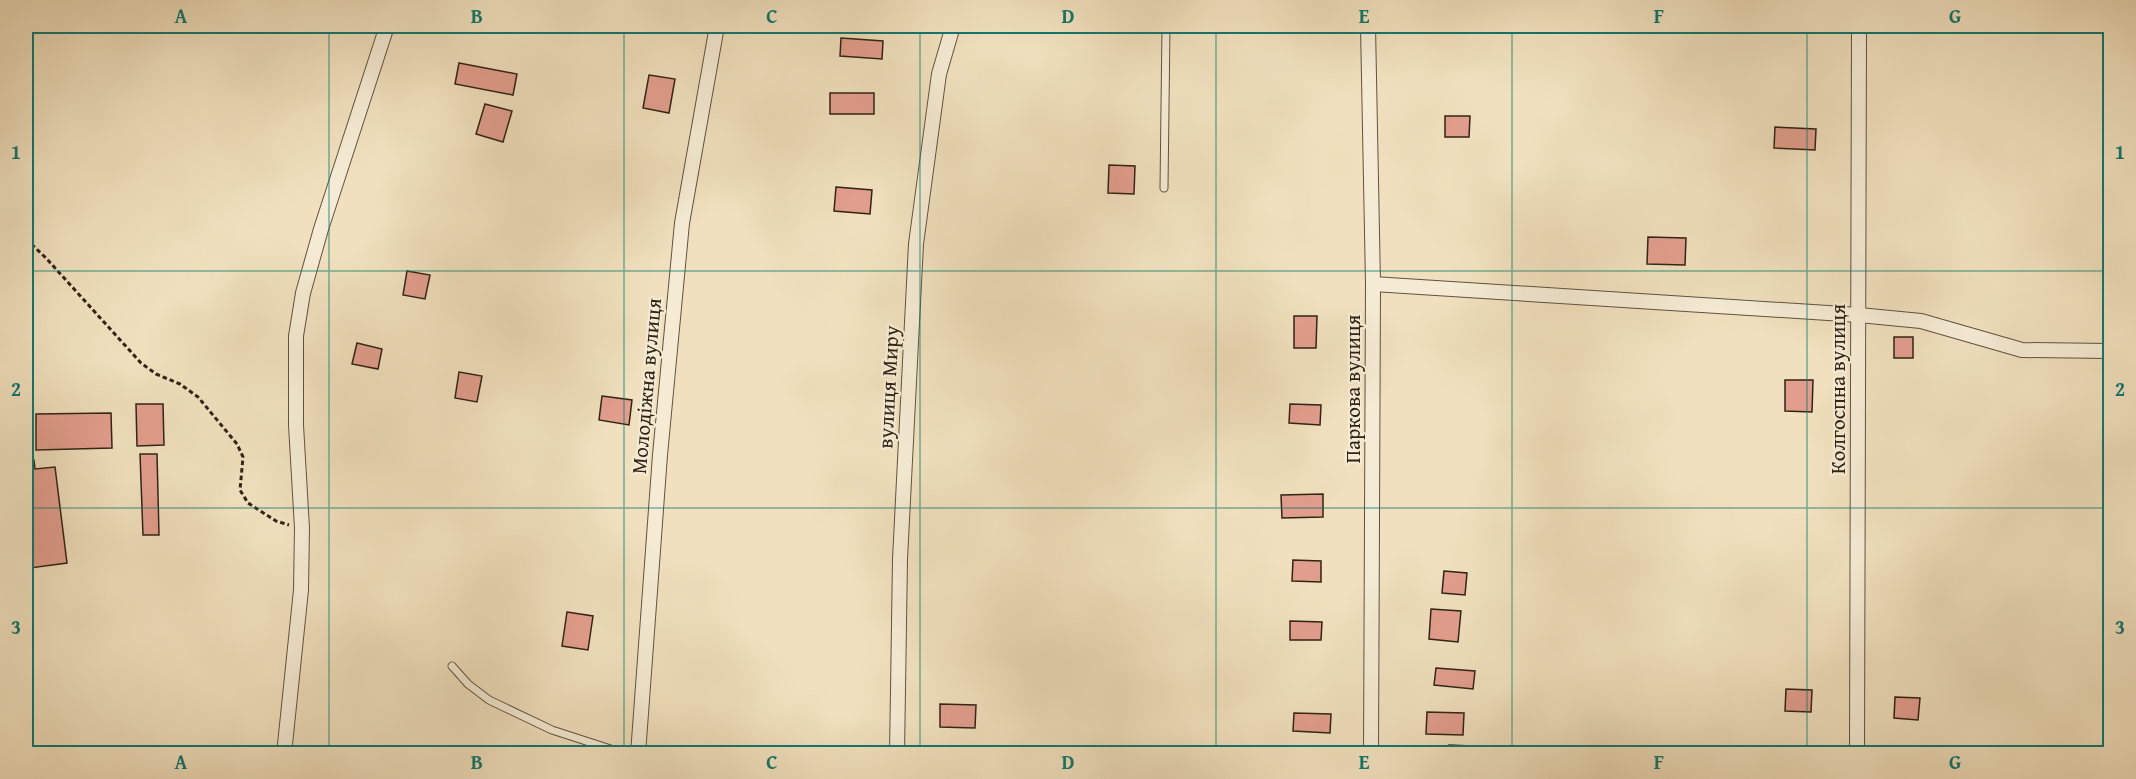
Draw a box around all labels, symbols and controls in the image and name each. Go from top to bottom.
text: A [175,1,188,30]
text: B [471,1,483,30]
text: C [766,1,778,30]
text: D [1061,1,1075,30]
text: E [1359,1,1370,30]
text: F [1654,1,1664,30]
text: G [1949,1,1961,30]
text: 1 [11,137,21,166]
text: 1 [2115,137,2125,166]
street label: Молодіжна вулиця [623,296,669,475]
street label: Колгоспна вулиця [1822,303,1853,474]
street label: Паркова вулиця [1337,314,1368,464]
street label: вулиця Миру [869,324,907,449]
text: 2 [11,374,21,403]
text: 2 [2115,374,2125,403]
text: 3 [11,612,21,641]
text: 3 [2115,612,2125,641]
text: A [175,747,188,776]
text: B [471,747,483,776]
text: C [766,747,778,776]
text: D [1061,747,1075,776]
text: E [1359,747,1370,776]
text: F [1654,747,1664,776]
text: G [1949,747,1961,776]

